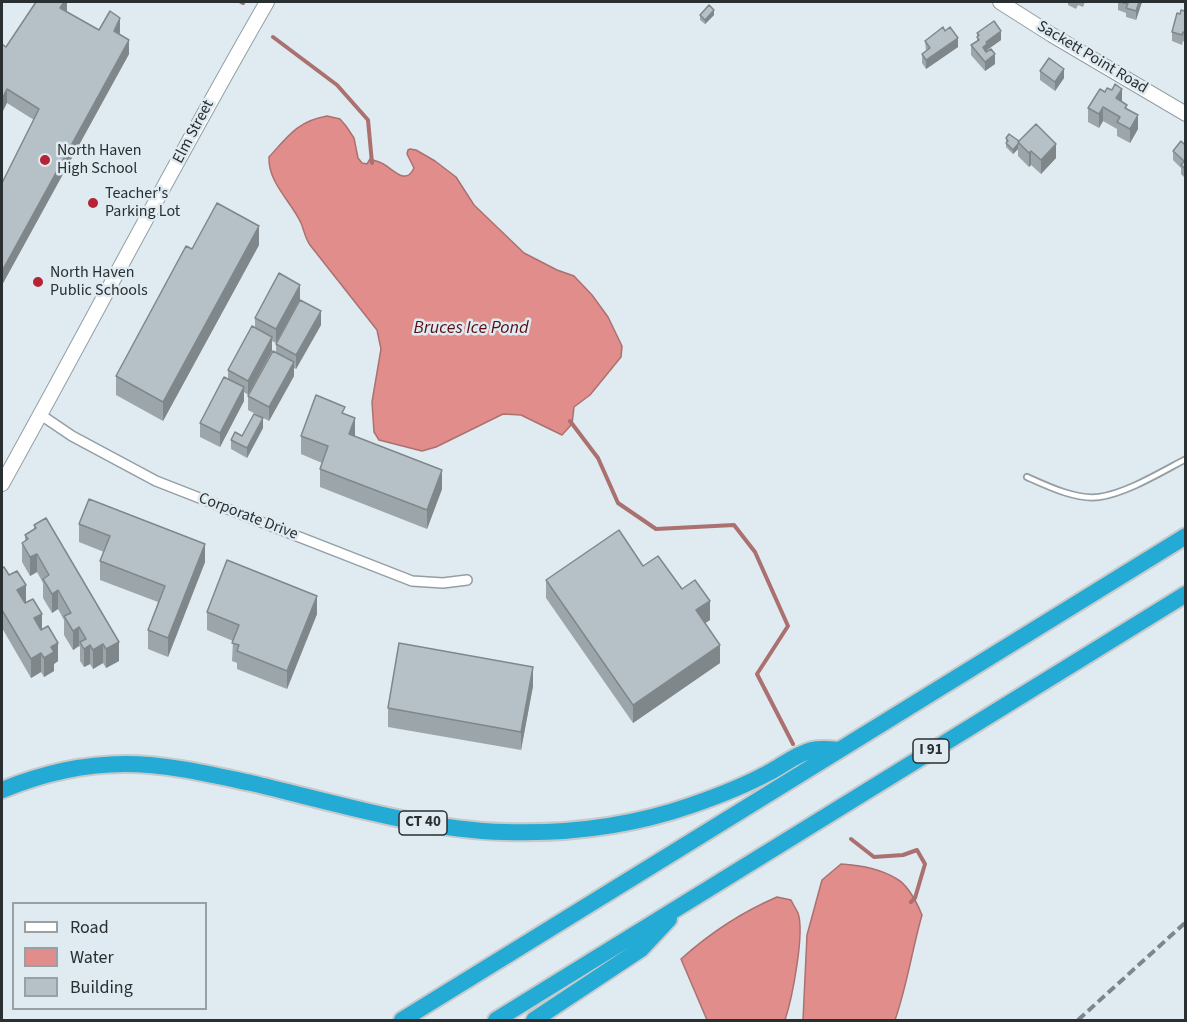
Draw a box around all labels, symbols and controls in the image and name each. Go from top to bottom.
street label: Sackett Point Road [1033,17,1151,99]
street label: Elm Street [169,97,219,167]
place label: North Haven High School [57,141,141,179]
marker: North Haven High School [38,153,52,167]
place label: Teacher's Parking Lot [105,184,180,222]
marker: Teacher's Parking Lot [86,196,100,210]
place label: North Haven Public Schools [50,263,148,301]
marker: North Haven Public Schools [31,275,45,289]
water label: Bruces Ice Pond [413,318,529,340]
street label: Corporate Drive [196,489,300,545]
road number: I 91 [913,739,949,763]
road number: CT 40 [399,811,447,835]
legend [12,902,207,1010]
text: Road [70,915,109,940]
text: Water [70,945,114,970]
text: Building [70,975,133,1000]

